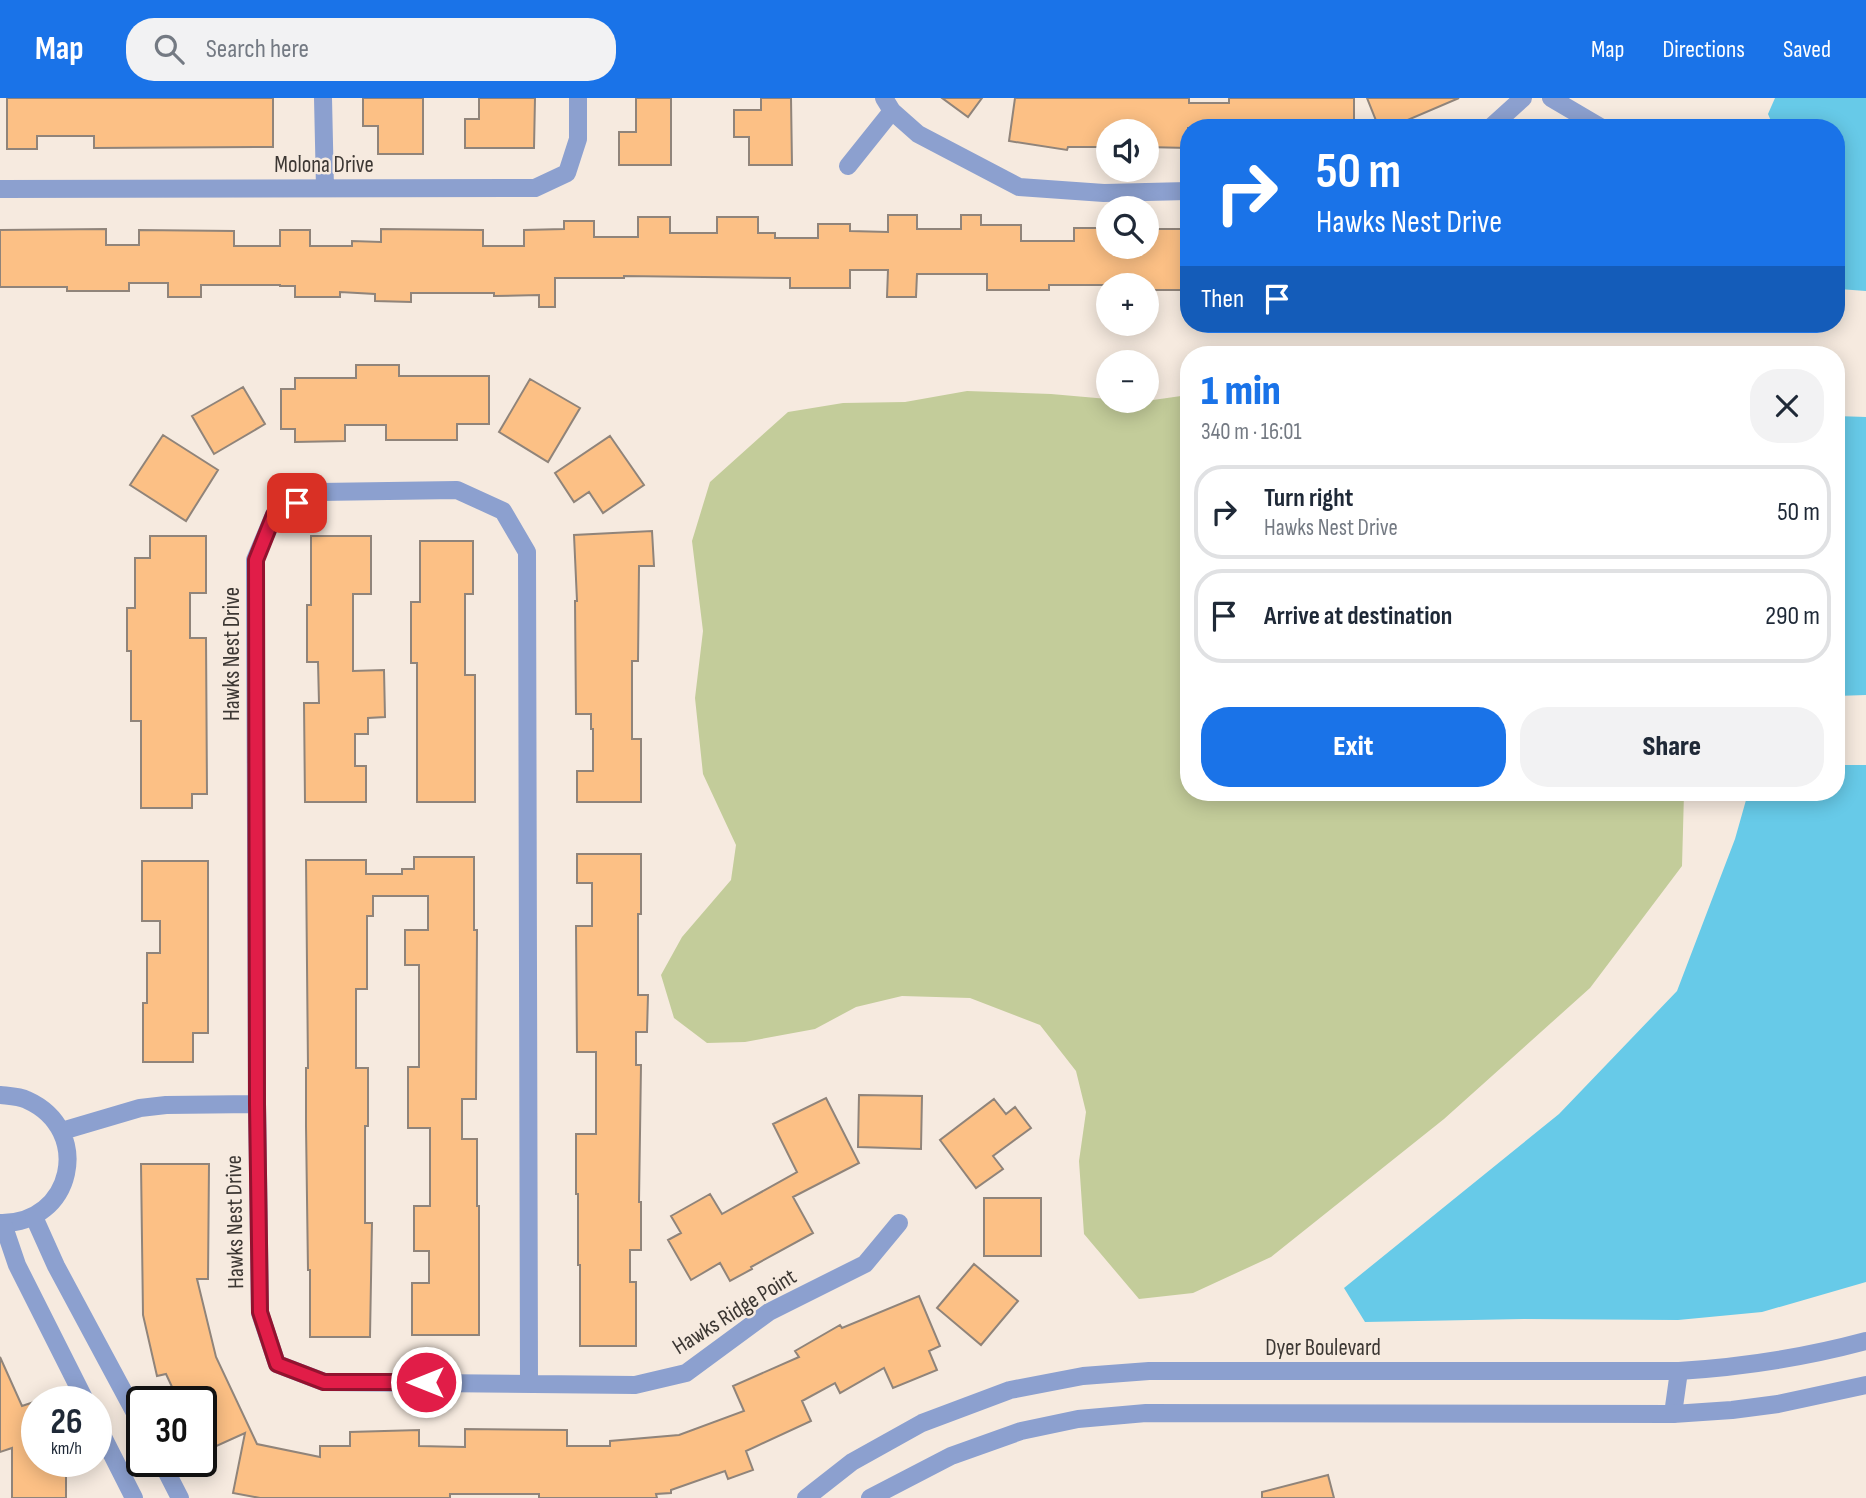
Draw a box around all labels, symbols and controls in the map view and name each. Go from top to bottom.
search box [126,18,616,81]
text: Map [35,29,84,69]
icon: search [150,30,188,68]
text: Search here [206,34,309,65]
text: Map [1591,35,1624,64]
text: Directions [1662,35,1745,64]
text: Saved [1783,35,1831,64]
map controls [1096,119,1159,413]
button: sound [1096,119,1159,182]
text: 50 m [1316,143,1401,202]
icon: right [1201,147,1292,238]
street label: Molona Drive [274,151,374,179]
button: search [1096,196,1159,259]
text: Hawks Nest Drive [1316,203,1502,242]
button: + [1096,273,1159,336]
icon: arrive [1258,280,1296,318]
text: Then [1201,284,1244,315]
button: − [1096,350,1159,413]
text: 1 min [1201,366,1281,417]
button: close [1750,369,1824,443]
text: 340 m · 16:01 [1201,418,1302,446]
pin [267,473,327,533]
text: Turn right [1264,483,1353,514]
icon: arrive [278,484,316,522]
icon: right [1205,493,1243,531]
text: 50 m [1777,497,1820,528]
text: Hawks Nest Drive [1264,514,1398,542]
street label: Hawks Nest Drive [218,587,246,721]
icon: arrive [1205,597,1243,635]
text: Arrive at destination [1264,601,1452,632]
text: 290 m [1765,601,1820,632]
button: Exit [1201,707,1506,787]
button: Share [1520,707,1824,787]
street label: Hawks Nest Drive [220,1155,250,1289]
street label: Hawks Ridge Point [667,1263,802,1361]
street label: Dyer Boulevard [1265,1334,1381,1362]
position arrow [389,1345,463,1419]
speed limit sign: 30 [126,1386,217,1477]
text: 26 [51,1401,82,1444]
text: km/h [51,1438,82,1459]

